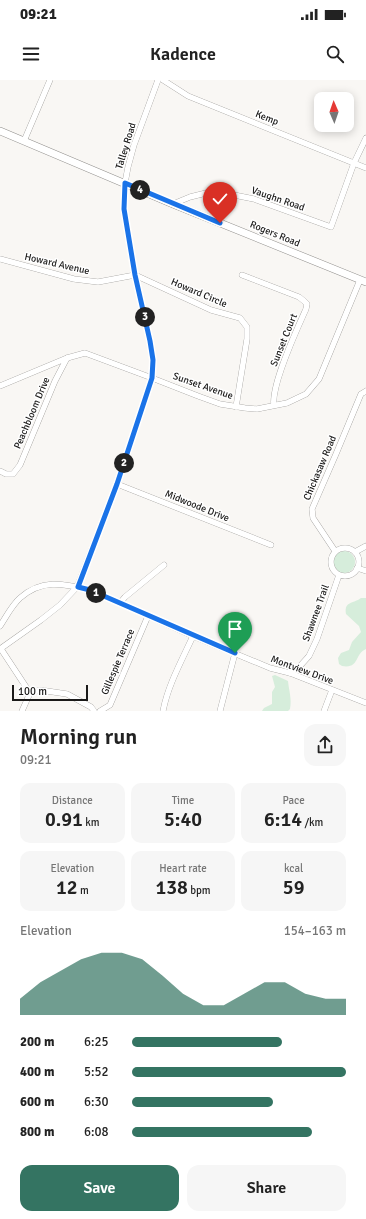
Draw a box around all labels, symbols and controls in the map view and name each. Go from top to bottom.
text: 09:21 [20,5,57,23]
icon: menu [20,43,42,65]
text: Kadence [150,43,216,65]
icon: search [324,43,346,65]
north arrow [314,92,354,132]
map controls [314,92,354,132]
street label: Kemp [254,108,280,128]
street label: Talley Road [113,121,139,171]
pin: 4 [130,180,150,200]
pin [203,182,237,223]
text: 4 [137,183,143,196]
street label: Vaughn Road [250,184,306,214]
icon: check [209,188,231,210]
street label: Rogers Road [248,219,302,249]
street label: Howard Avenue [23,251,91,277]
street label: Howard Circle [169,276,229,310]
pin: 3 [135,307,155,327]
text: 3 [142,310,148,323]
street label: Sunset Court [268,312,300,368]
street label: Sunset Avenue [171,370,235,402]
street label: Peachbloom Drive [12,375,52,451]
street label: Chickasaw Road [301,434,339,502]
pin: 2 [114,453,134,473]
text: 2 [121,456,127,469]
street label: Midwoode Drive [163,488,231,524]
pin: 1 [86,583,106,603]
street label: Shawnee Trail [300,583,332,643]
text: 1 [93,586,99,599]
pin [218,612,252,653]
icon: arrive [224,618,246,640]
street label: Gillespie Terrace [99,627,137,697]
street label: Montview Drive [269,653,335,687]
scale bar [12,683,88,702]
text: 100 m [18,685,47,698]
text: Morning run [20,723,137,750]
button: share [304,724,346,766]
text: 09:21 [20,752,52,768]
text: Distance [52,794,93,807]
text: Time [172,794,194,807]
text: Pace [283,794,305,807]
text: 0.91 [45,807,83,832]
text: 5:40 [164,807,202,832]
text: 6:14 [264,807,302,832]
text: km [83,816,100,829]
text: /km [302,816,323,829]
text: Elevation [50,862,94,875]
text: Heart rate [159,862,207,875]
text: kcal [284,862,303,875]
text: 12 [56,875,78,900]
text: 138 [155,875,188,900]
text: 59 [283,875,304,900]
text: m [78,884,89,897]
text: bpm [188,884,211,897]
text: Elevation [20,923,72,939]
text: 154–163 m [284,923,346,939]
text: 200 m [20,1034,54,1050]
text: 6:25 [84,1034,109,1050]
text: 400 m [20,1064,54,1080]
text: 5:52 [84,1064,109,1080]
text: 600 m [20,1094,54,1110]
text: 6:30 [84,1094,109,1110]
text: 800 m [20,1124,54,1140]
text: 6:08 [84,1124,109,1140]
button: Save [20,1165,179,1211]
button: Share [187,1165,346,1211]

